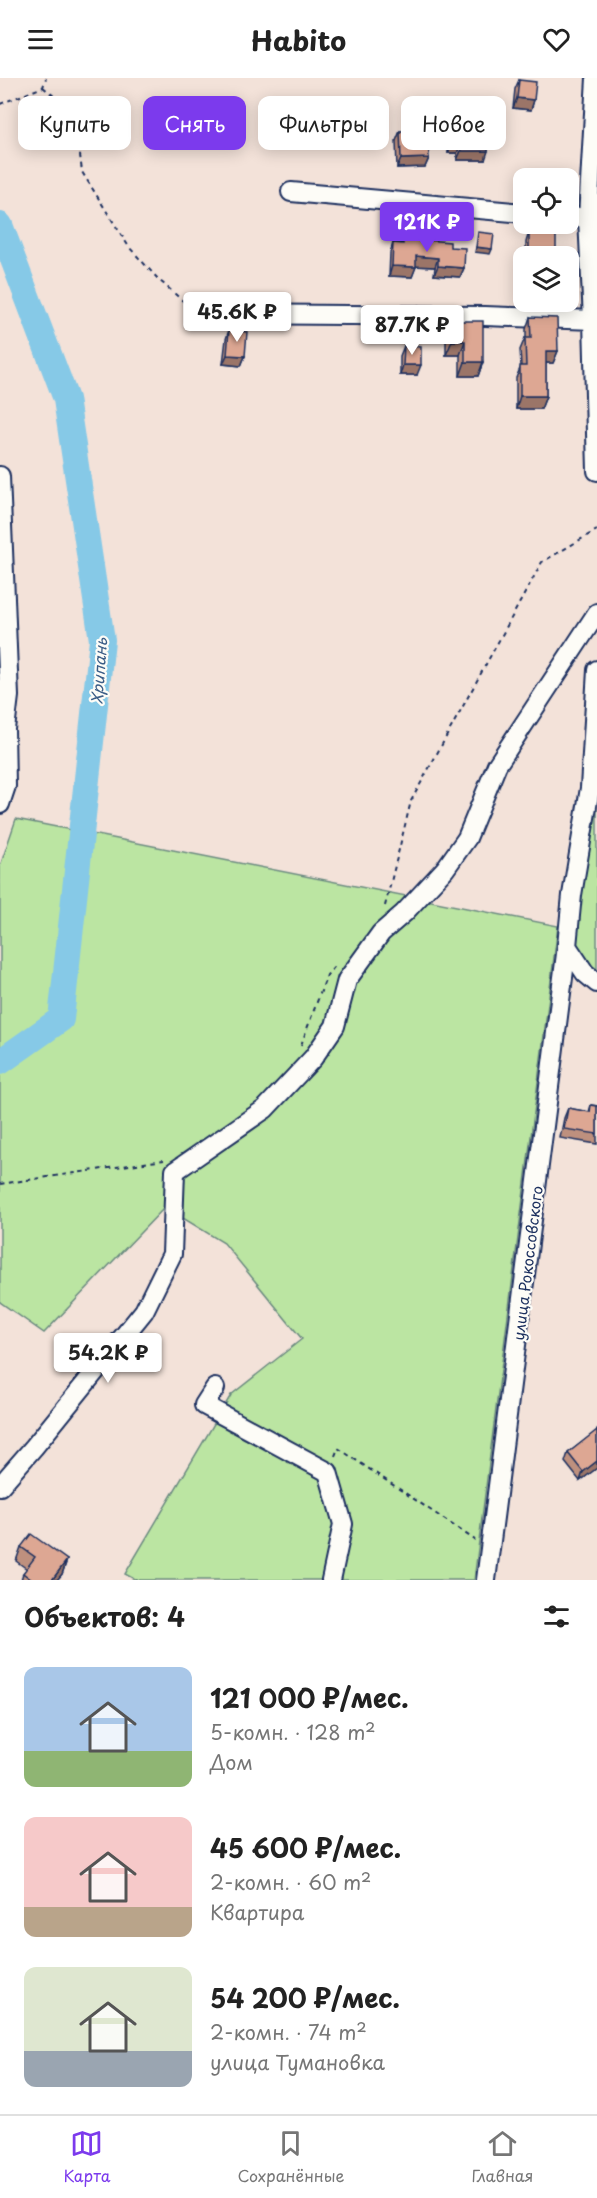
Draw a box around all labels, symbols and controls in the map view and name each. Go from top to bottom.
text: Habito [251,19,346,60]
icon: menu [24,23,57,56]
icon: heart [540,23,573,56]
chip: Купить [18,96,131,150]
chip: Снять [143,96,246,150]
chip: Фильтры [258,96,389,150]
chip: Новое [401,96,506,150]
map controls [513,168,579,312]
button: locate [513,168,579,234]
pin: 121K ₽ [378,202,476,253]
text: 121K ₽ [394,206,460,236]
button: layers [513,246,579,312]
pin: 45.6K ₽ [182,292,292,343]
text: 45.6K ₽ [197,296,277,326]
pin: 87.7K ₽ [357,305,467,356]
text: 87.7K ₽ [375,309,449,339]
water label: Хрипань [84,636,112,705]
street label: улица Рокоссовского [506,1184,548,1342]
pin: 54.2K ₽ [53,1333,163,1384]
text: 54.2K ₽ [68,1337,148,1367]
text: Объектов: 4 [24,1597,185,1636]
icon: filters [540,1600,573,1633]
text: 121 000 ₽/мес. [210,1678,409,1717]
icon: home [72,1691,144,1763]
text: 5-комн. · 128 m² [210,1717,376,1747]
text: Дом [210,1747,253,1777]
text: 45 600 ₽/мес. [210,1828,401,1867]
icon: home [72,1841,144,1913]
text: 2-комн. · 60 m² [210,1867,371,1897]
text: Квартира [210,1897,304,1927]
text: 54 200 ₽/мес. [210,1978,400,2017]
icon: home [72,1991,144,2063]
text: 2-комн. · 74 m² [210,2017,367,2047]
text: улица Тумановка [210,2047,385,2077]
tab: Карта [64,2127,110,2187]
tab: Сохранённые [238,2127,344,2187]
tab: Главная [472,2127,533,2187]

